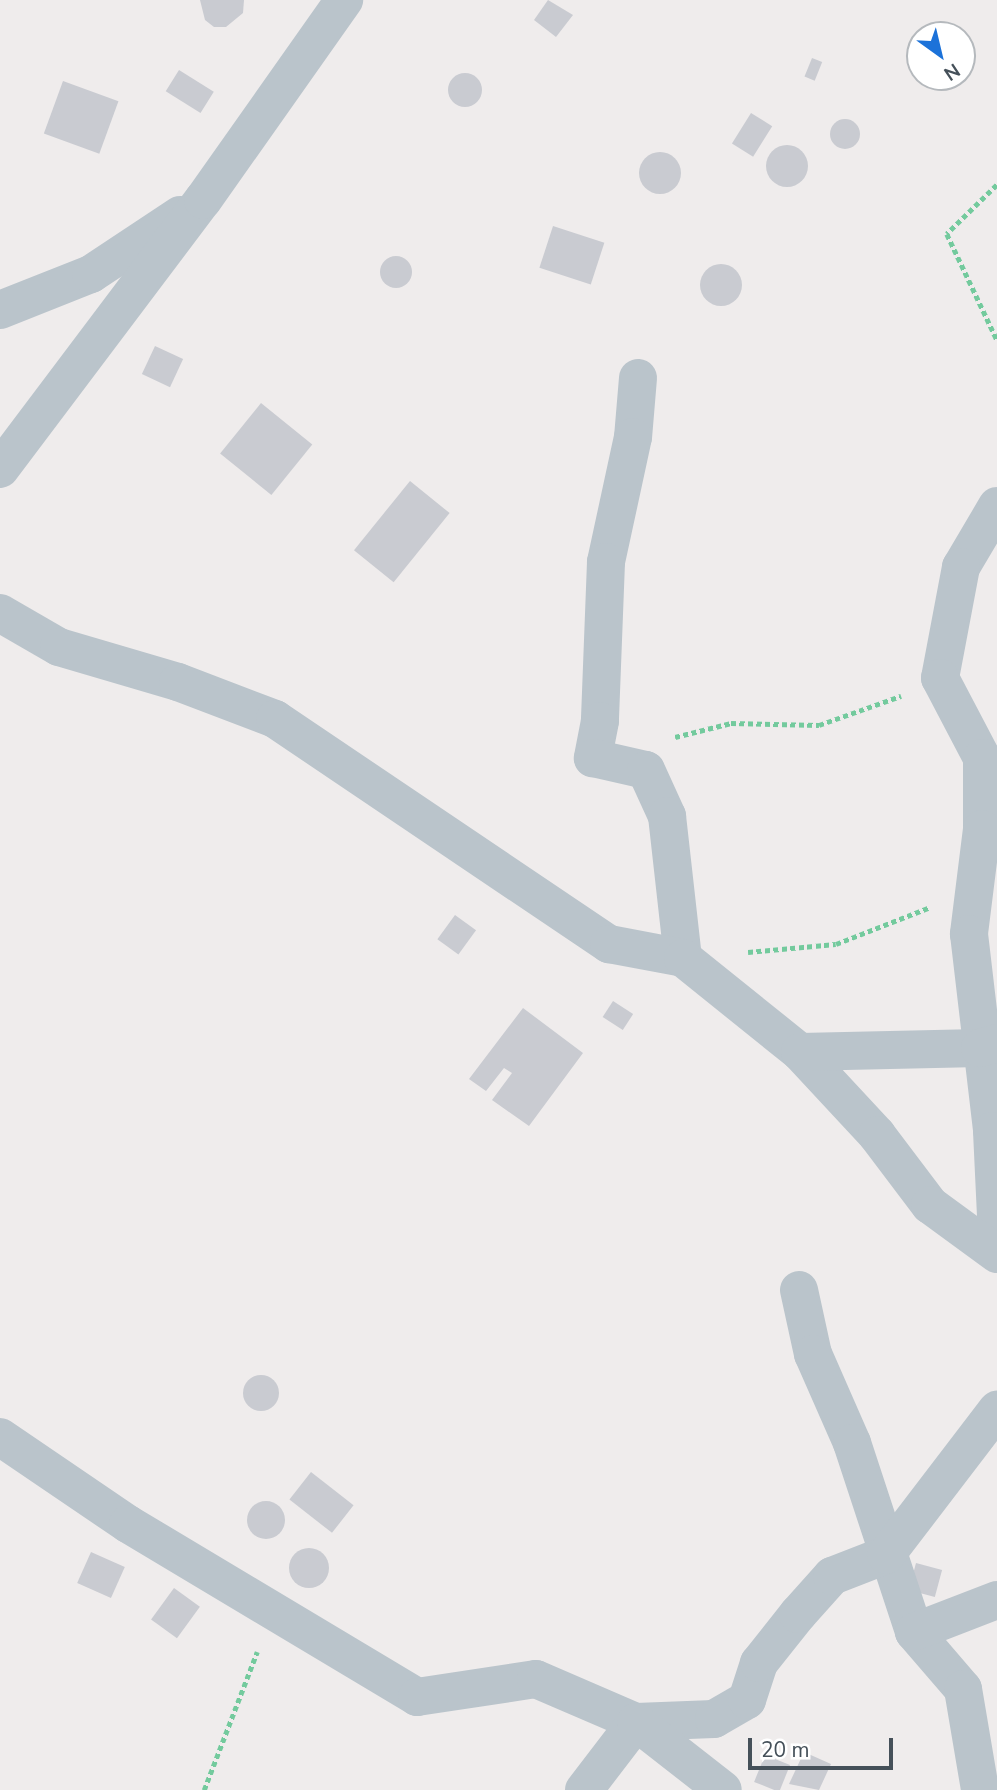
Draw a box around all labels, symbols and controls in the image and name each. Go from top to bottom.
north arrow [906,21,976,91]
text: N [938,57,965,87]
scale bar [752,1724,897,1768]
text: 20 m [761,1736,810,1764]

